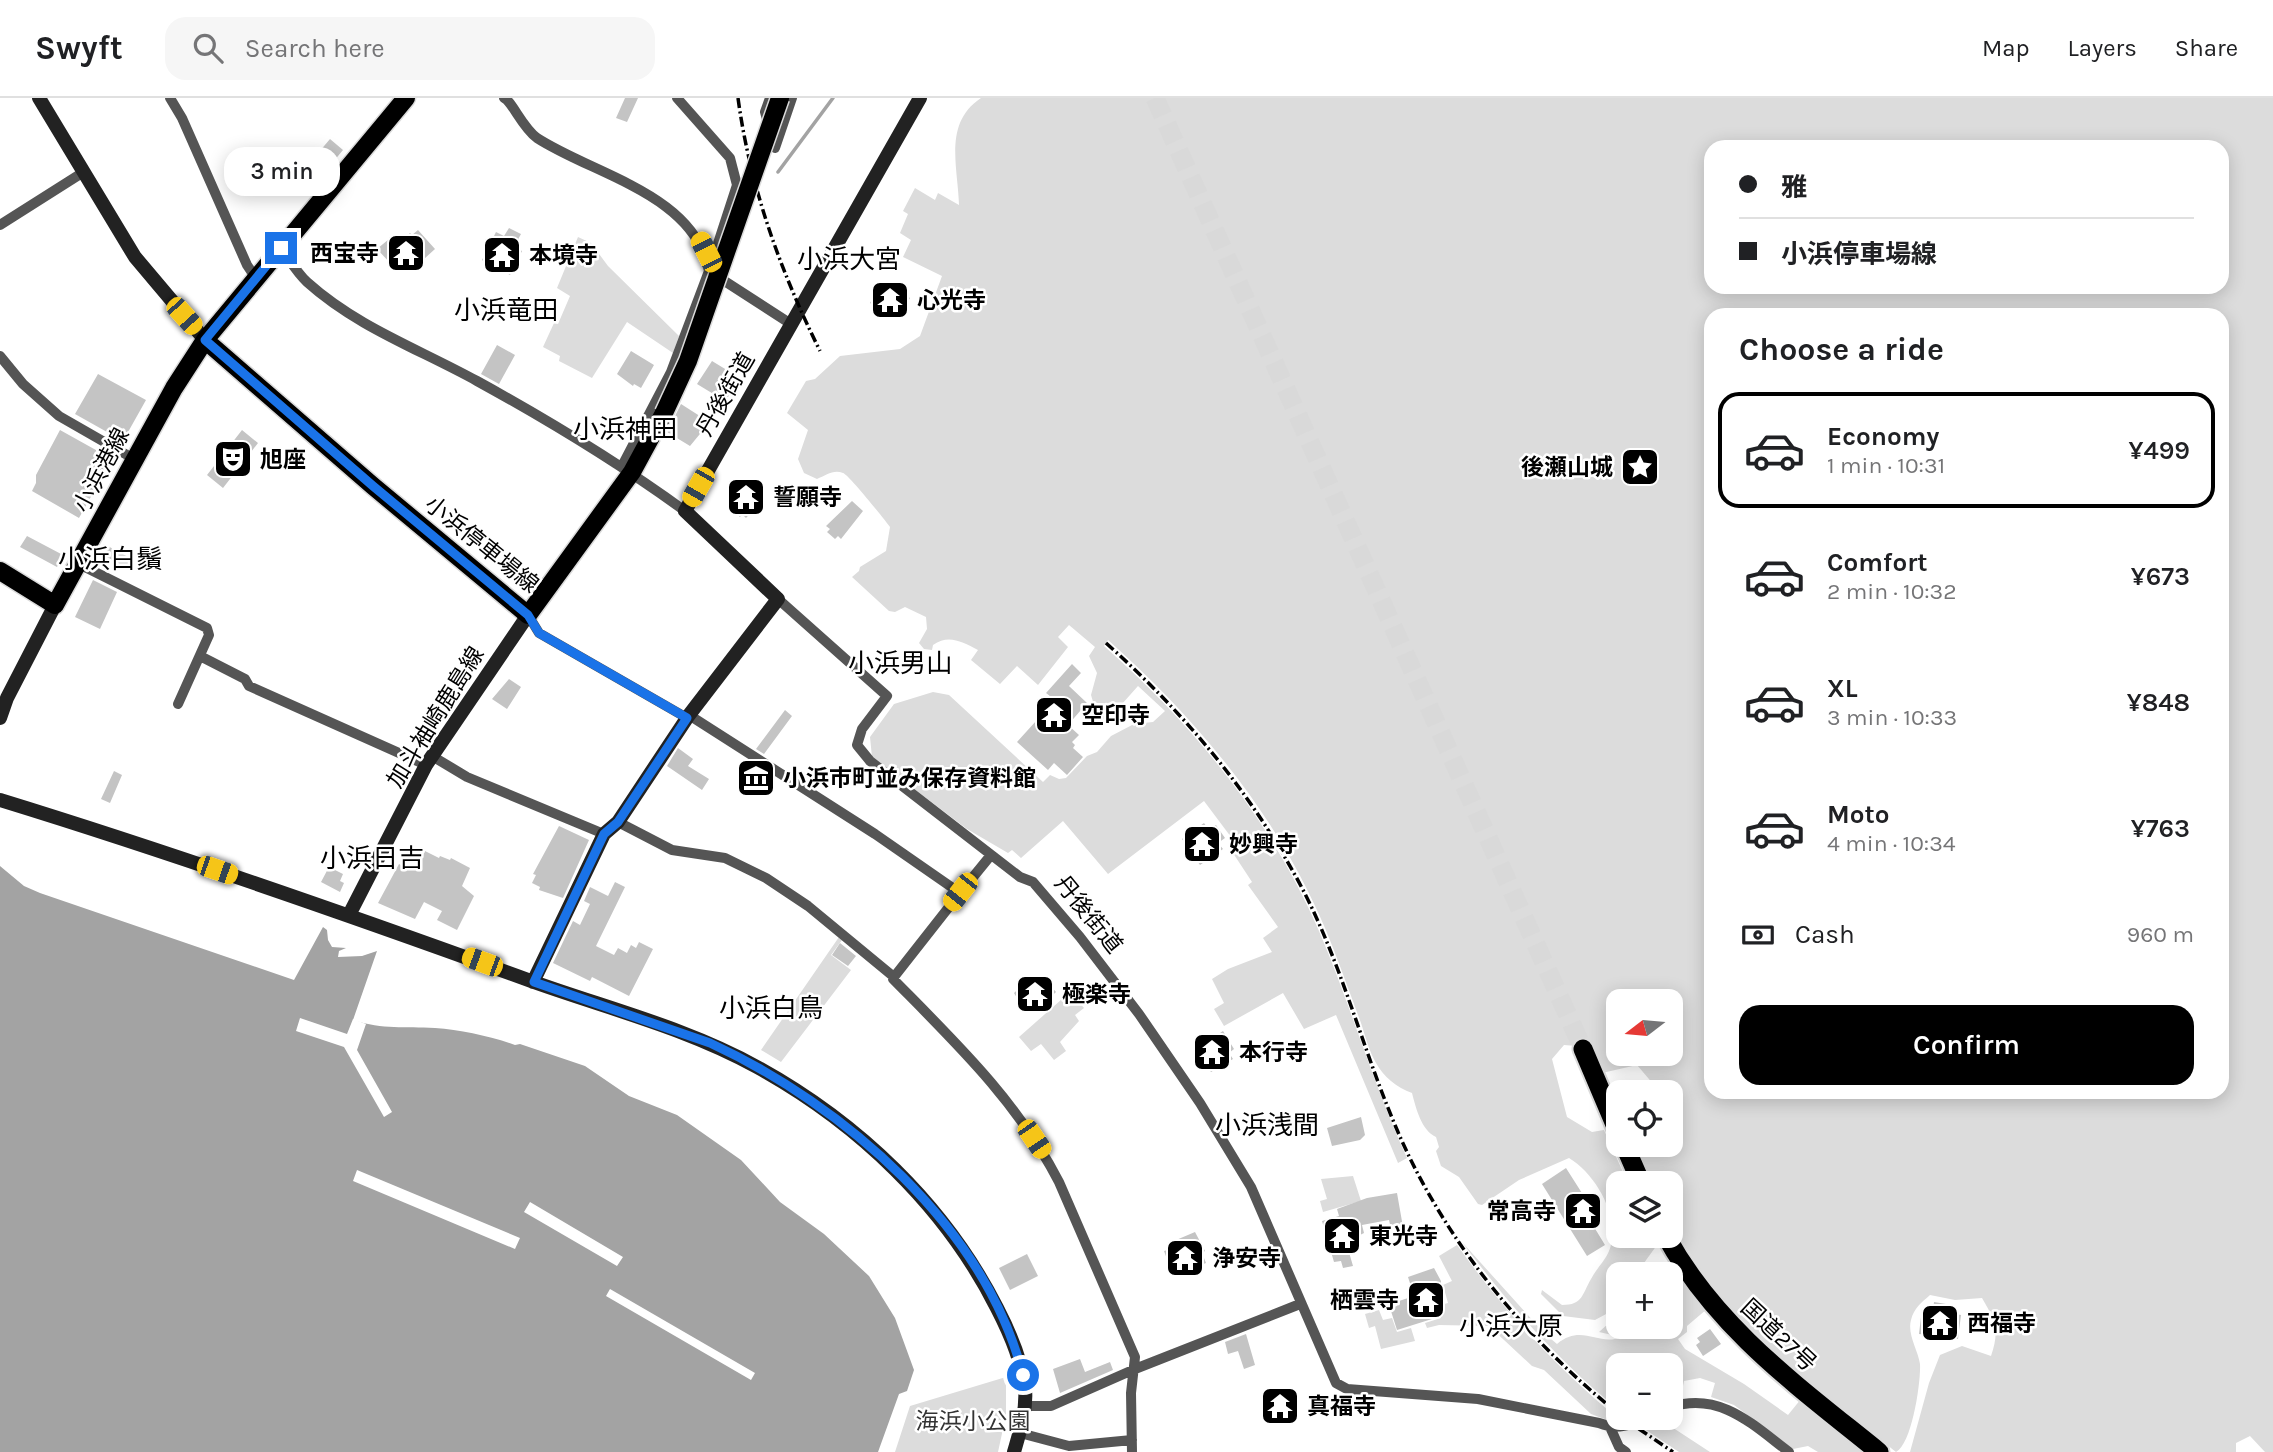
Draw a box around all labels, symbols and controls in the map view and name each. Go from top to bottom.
search box [165,17,655,80]
text: Swyft [35,29,123,67]
icon: search [189,29,227,67]
text: Search here [245,33,385,64]
text: Map [1982,34,2030,62]
text: Layers [2068,34,2137,62]
text: Share [2175,34,2238,62]
callout: 3 min [223,146,339,195]
text: 3 min [250,158,314,185]
text: 雅 [1781,172,1807,203]
car [688,229,725,275]
route end [265,232,297,264]
temple icon: 西宝寺 [385,232,427,274]
temple icon: 本境寺 [481,234,523,276]
text: 小浜停車場線 [1781,239,1937,270]
place label: 西宝寺 [310,240,379,267]
place label: 本境寺 [529,242,598,269]
district label: 小浜大宮 [797,244,901,275]
temple icon: 心光寺 [869,279,911,321]
place label: 心光寺 [917,287,986,314]
car [163,293,206,339]
district label: 小浜竜田 [454,295,558,326]
text: Choose a ride [1739,331,1944,368]
street label: 丹後街道 [691,348,760,441]
district label: 小浜神田 [573,414,677,445]
icon: car [1743,419,1806,482]
text: Economy [1827,421,1939,452]
street label: 小浜港線 [68,423,135,517]
text: ¥499 [2129,435,2190,466]
theatre icon: 旭座 [212,438,254,480]
place label: 旭座 [260,446,306,473]
place icon: 後瀬山城 [1619,446,1661,488]
text: 1 min · 10:31 [1827,452,1945,479]
place label: 後瀬山城 [1521,454,1613,481]
car [679,464,718,510]
temple icon: 誓願寺 [725,476,767,518]
place label: 誓願寺 [773,484,842,511]
street label: 小浜停車場線 [420,490,544,598]
district label: 小浜白鬚 [58,544,162,575]
icon: car [1743,545,1806,608]
text: Comfort [1827,547,1928,578]
text: ¥673 [2131,561,2190,592]
text: 2 min · 10:32 [1827,578,1957,605]
street label: 加斗袖崎鹿島線 [381,642,490,793]
district label: 小浜男山 [848,648,952,679]
icon: car [1743,671,1806,734]
text: XL [1827,673,1858,704]
text: ¥848 [2127,687,2190,718]
temple icon: 空印寺 [1033,694,1075,736]
place label: 空印寺 [1081,702,1150,729]
text: 3 min · 10:33 [1827,704,1957,731]
museum icon: 小浜市町並み保存資料館 [735,757,777,799]
place label: 小浜市町並み保存資料館 [783,765,1036,792]
icon: car [1743,797,1806,860]
text: Moto [1827,799,1889,830]
text: ¥763 [2131,813,2190,844]
temple icon: 妙興寺 [1181,823,1223,865]
text: 4 min · 10:34 [1827,830,1956,857]
place label: 妙興寺 [1229,831,1298,858]
district label: 小浜日吉 [320,843,424,874]
car [194,853,241,887]
car [939,869,982,915]
street label: 丹後街道 [1049,870,1128,959]
icon: cash [1739,916,1777,954]
text: Cash [1795,919,1855,950]
text: 960 m [2127,921,2194,948]
car [459,945,506,979]
temple icon: 極楽寺 [1014,973,1056,1015]
place label: 極楽寺 [1062,981,1131,1008]
north arrow [1606,989,1684,1066]
map controls [1606,989,1683,1430]
district label: 小浜白鳥 [719,993,823,1024]
button: Confirm [1739,1005,2194,1085]
temple icon: 本行寺 [1191,1031,1233,1073]
place label: 本行寺 [1239,1039,1308,1066]
button: locate [1606,1080,1683,1157]
district label: 小浜浅間 [1215,1110,1319,1141]
car [1014,1116,1055,1162]
button: layers [1606,1171,1683,1248]
temple icon: 常高寺 [1562,1190,1604,1232]
place label: 常高寺 [1487,1198,1556,1225]
temple icon: 東光寺 [1321,1215,1363,1257]
place label: 東光寺 [1369,1223,1438,1250]
temple icon: 浄安寺 [1164,1237,1206,1279]
place label: 浄安寺 [1212,1245,1281,1272]
button: + [1606,1262,1683,1339]
temple icon: 栖雲寺 [1405,1279,1447,1321]
place label: 栖雲寺 [1330,1287,1399,1314]
street label: 国道27号 [1735,1294,1822,1377]
temple icon: 西福寺 [1919,1302,1961,1344]
place label: 西福寺 [1967,1310,2036,1337]
district label: 小浜大原 [1459,1311,1563,1342]
button: − [1606,1353,1683,1430]
route start [1007,1359,1039,1391]
temple icon: 真福寺 [1259,1385,1301,1427]
place label: 真福寺 [1307,1393,1376,1420]
park label: 海浜小公園 [916,1408,1031,1435]

